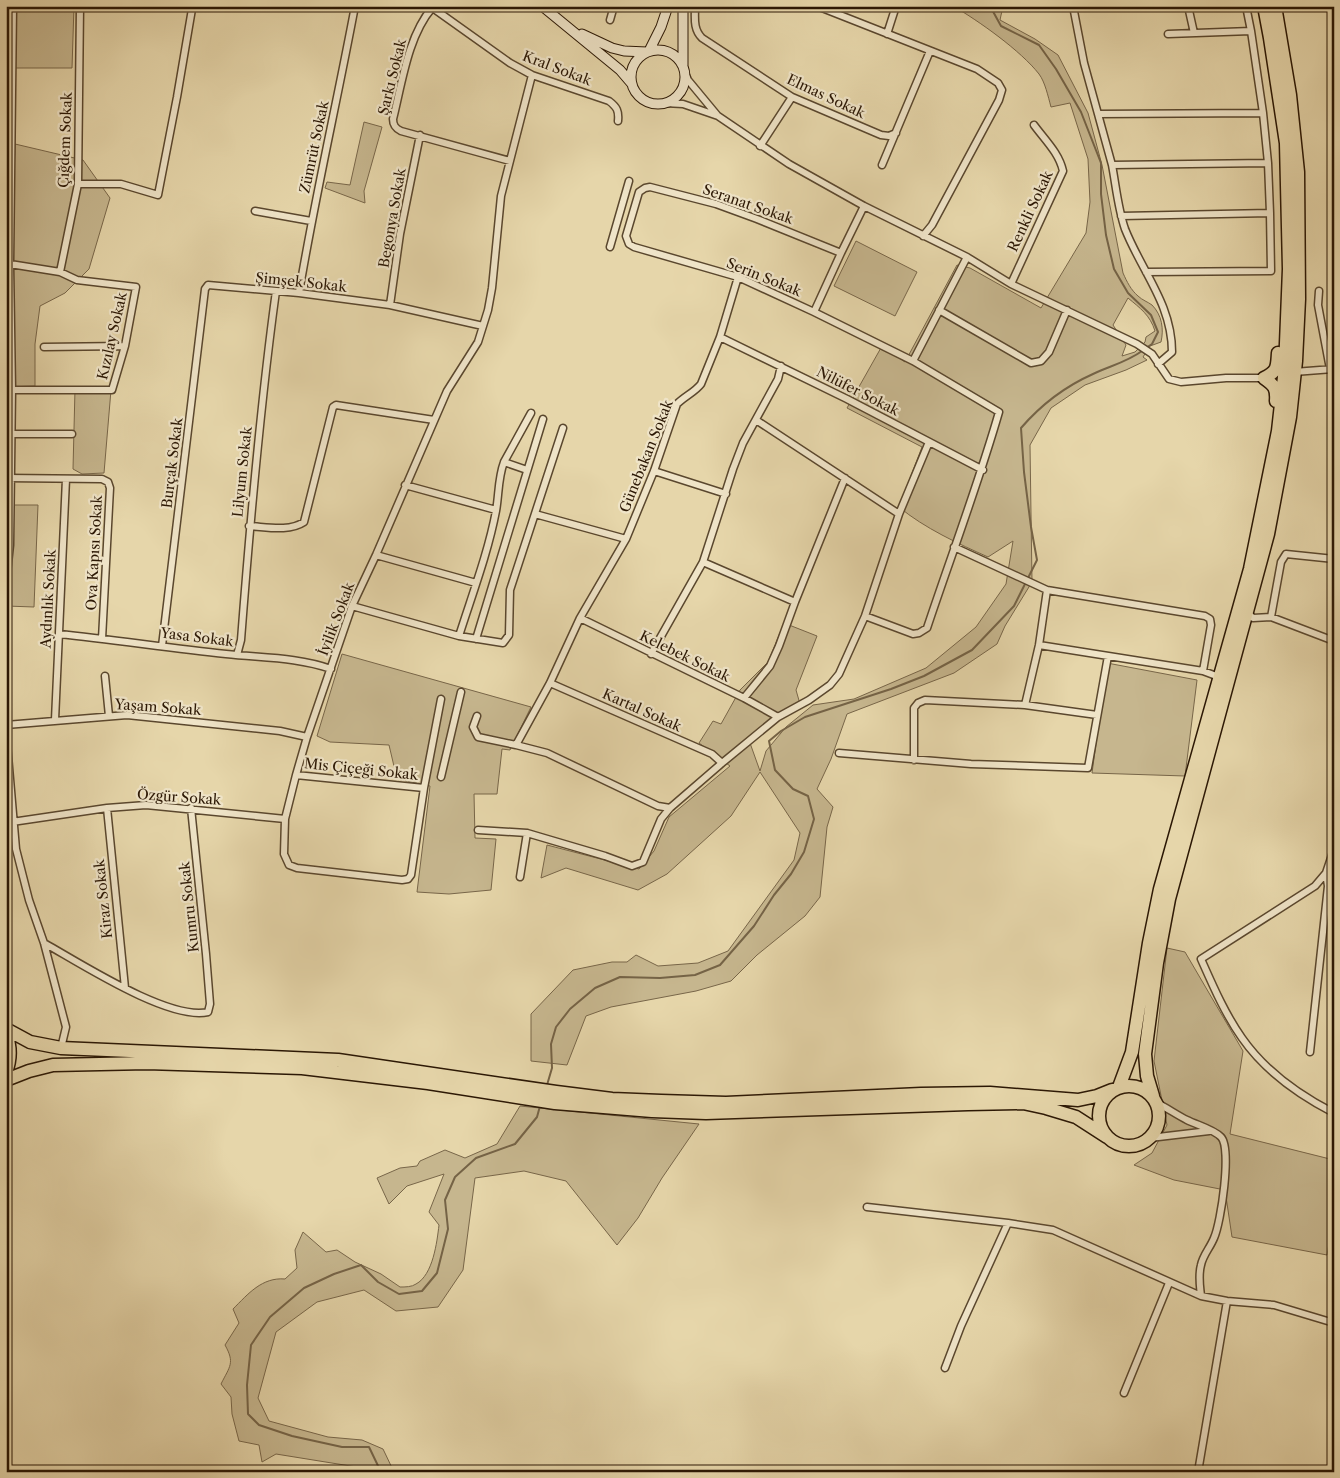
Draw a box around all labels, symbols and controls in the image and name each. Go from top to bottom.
street label: Şarkı Sokak [374,36,410,117]
street label: Kral Sokak [520,47,595,90]
street label: Elmas Sokak [784,70,869,122]
street label: Çığdem Sokak [54,91,76,188]
street label: Zümrüt Sokak [295,98,333,195]
street label: Begonya Sokak [374,166,410,269]
street label: Renkli Sokak [1003,167,1057,254]
street label: Seranat Sokak [700,180,796,228]
street label: Serin Sokak [724,254,805,301]
street label: Şimşek Sokak [255,268,348,296]
street label: Kızılay Sokak [93,290,131,381]
street label: Nilüfer Sokak [814,362,903,420]
street label: Günebakan Sokak [615,396,677,515]
street label: Burçak Sokak [158,416,187,509]
street label: Lilyum Sokak [228,425,256,518]
street label: Ova Kapısı Sokak [82,494,106,611]
street label: Aydınlık Sokak [36,548,60,650]
street label: İyilik Sokak [314,579,359,658]
street label: Yasa Sokak [159,623,235,651]
street label: Kelebek Sokak [637,626,734,686]
street label: Kartal Sokak [600,685,685,736]
street label: Yaşam Sokak [113,695,203,719]
street label: Mis Çiçeği Sokak [303,754,420,784]
street label: Özgür Sokak [136,785,223,809]
street label: Kiraz Sokak [90,858,116,940]
street label: Kumru Sokak [175,860,203,953]

